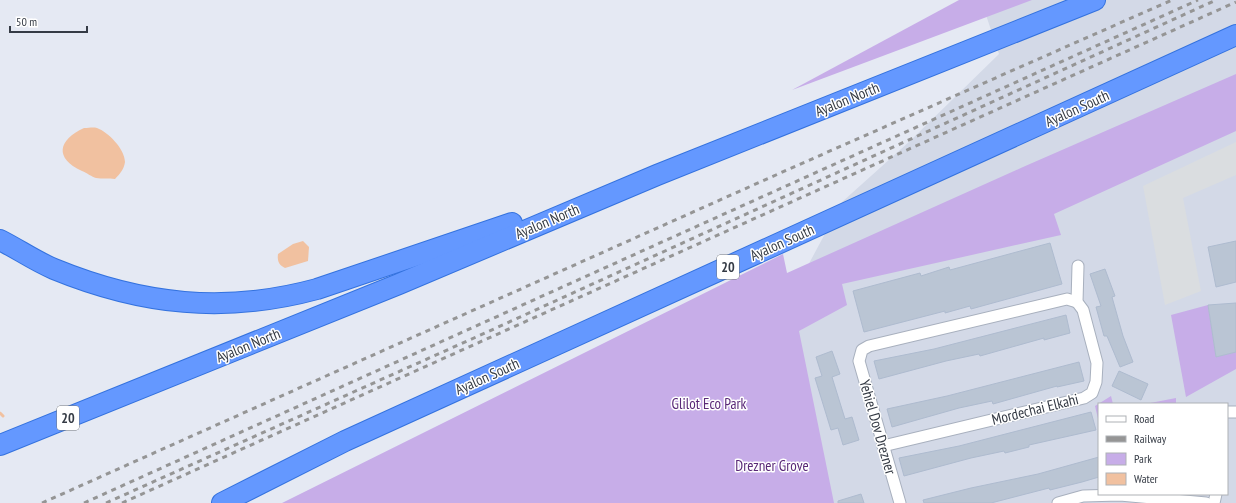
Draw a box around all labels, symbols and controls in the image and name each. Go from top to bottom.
scale bar [10,8,87,34]
text: 50 m [16,14,37,29]
street label: Ayalon North [812,77,882,121]
street label: Ayalon South [1042,85,1112,131]
street label: Ayalon North [512,199,582,243]
street label: Ayalon South [747,219,817,265]
road number: 20 [717,255,739,279]
street label: Ayalon North [213,323,283,367]
street label: Ayalon South [452,353,522,399]
street label: Yehiel Dov Drezner [855,377,901,477]
street label: Mordechai Elkahi [990,389,1080,429]
park label: Glilot Eco Park [672,394,747,413]
legend [1098,403,1228,495]
road number: 20 [57,406,79,430]
text: Road [1134,411,1154,426]
text: Railway [1134,431,1167,446]
text: Park [1134,451,1152,466]
park label: Drezner Grove [735,456,809,475]
text: Water [1134,471,1159,486]

